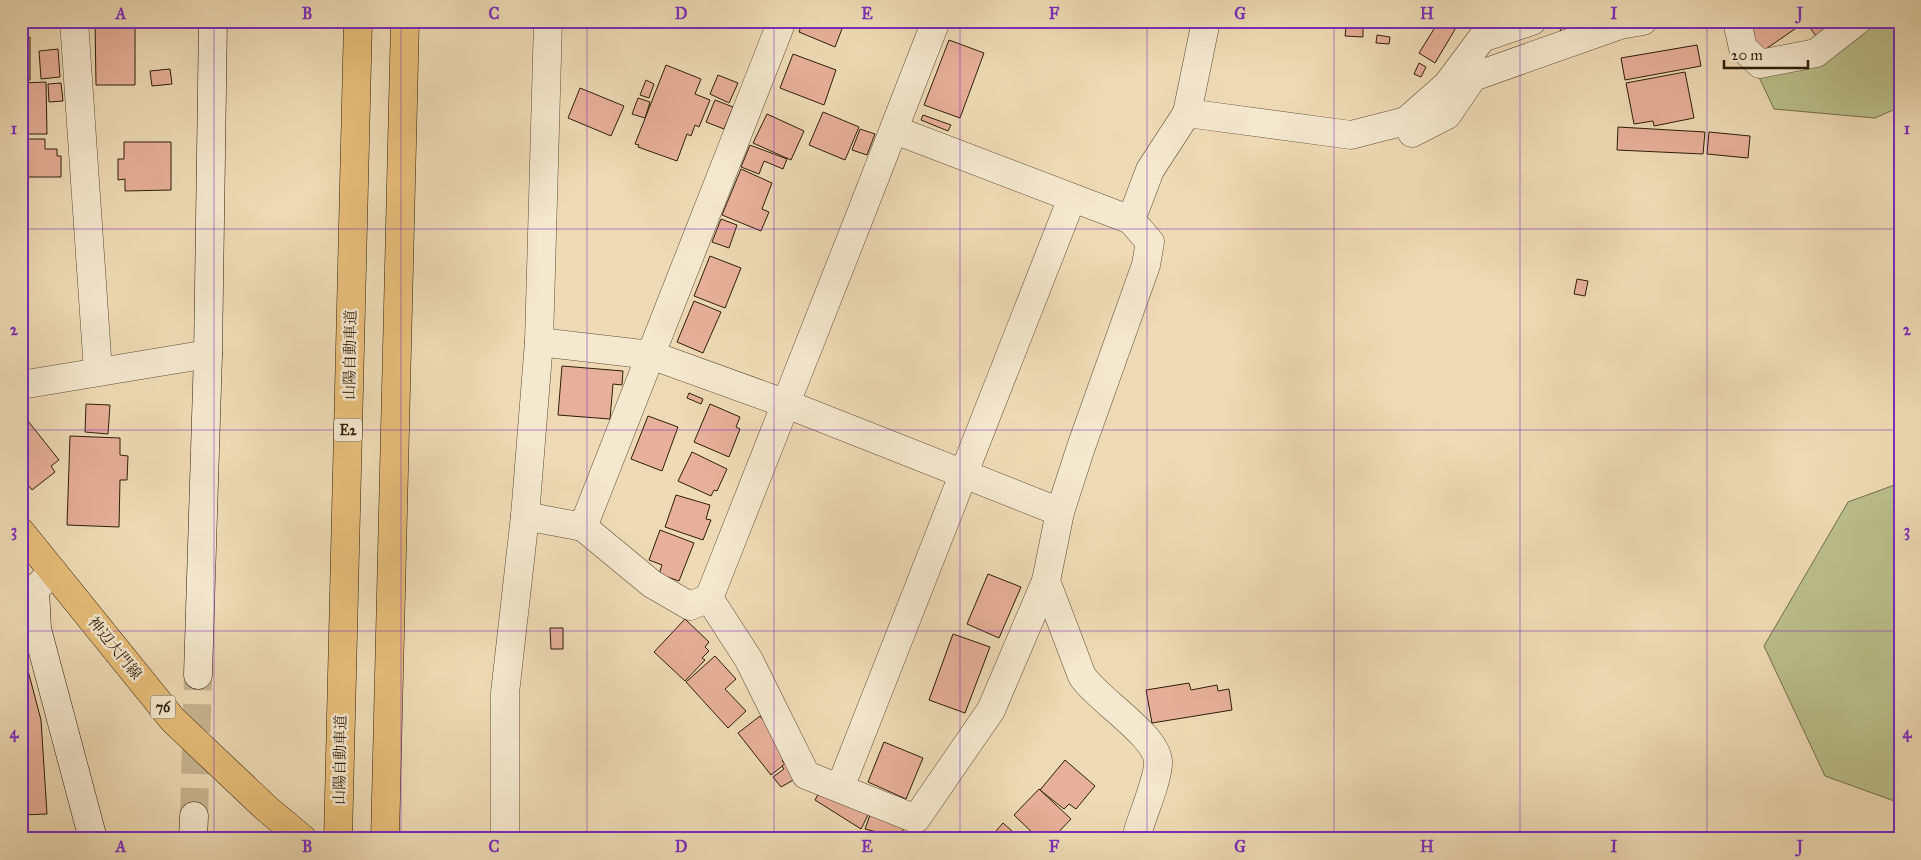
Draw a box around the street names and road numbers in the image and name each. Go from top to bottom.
street label: 山陽自動車道 [340,310,360,400]
road number: E2 [334,418,362,442]
street label: 神辺大門線 [84,613,146,683]
road number: 76 [150,696,176,719]
street label: 山陽自動車道 [330,715,350,805]

